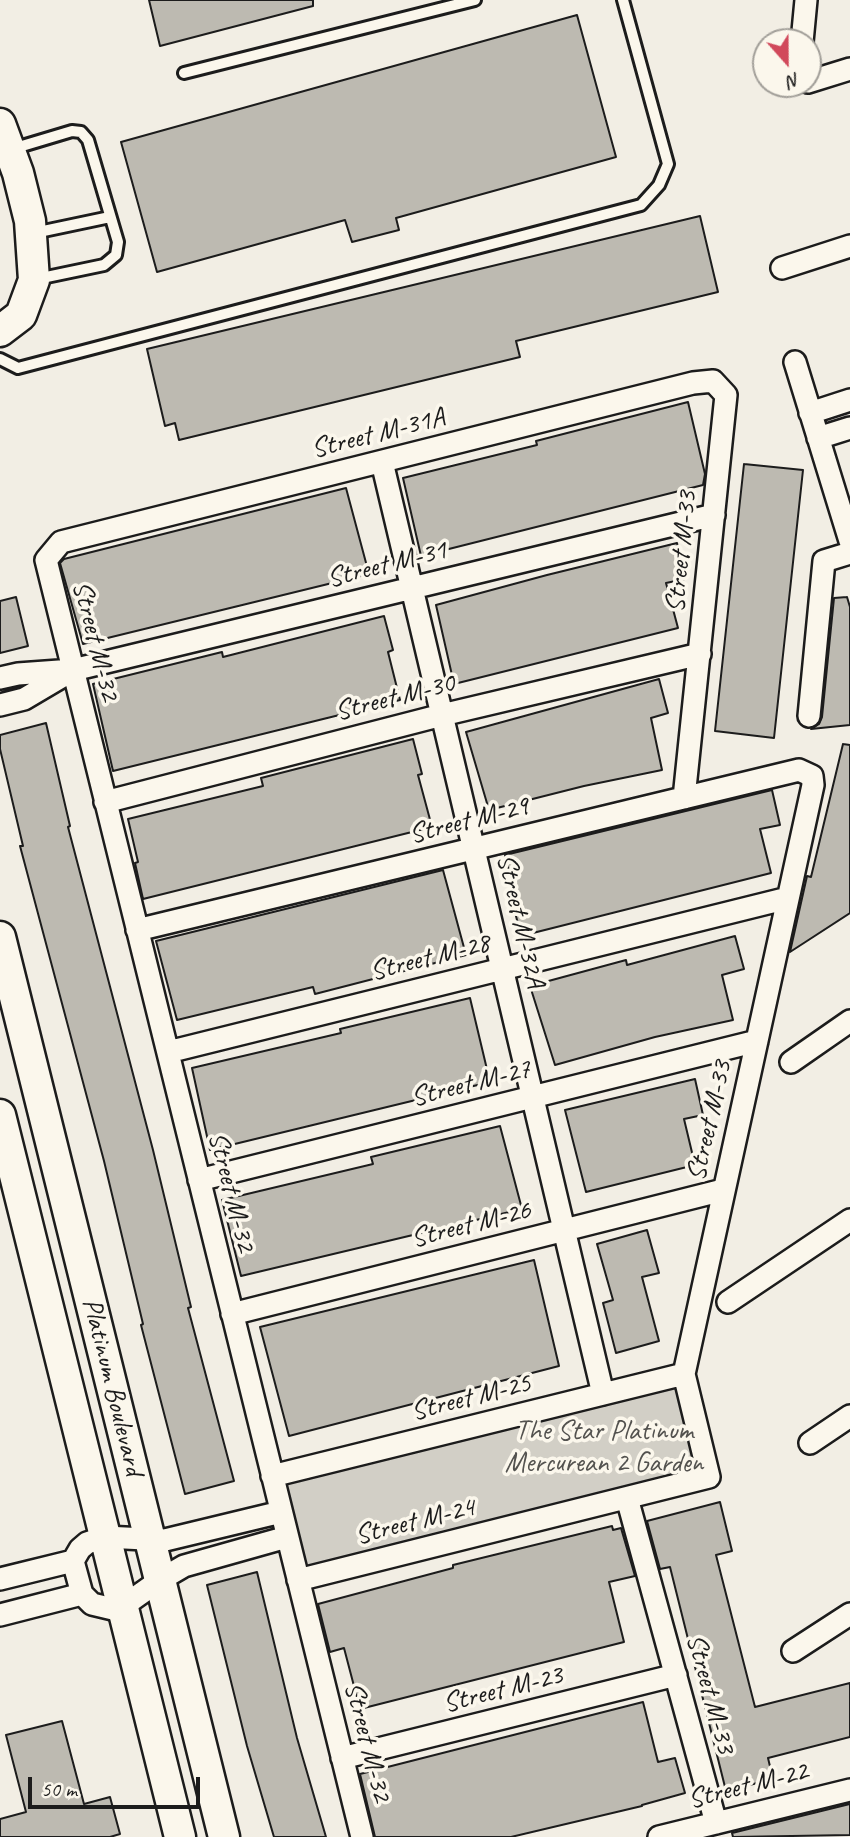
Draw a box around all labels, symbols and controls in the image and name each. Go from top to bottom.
north arrow [752,28,822,98]
text: N [784,67,804,94]
street label: Street M-31A [308,401,448,467]
street label: Street M-33 [659,489,705,615]
street label: Street M-31 [324,534,450,596]
street label: Street M-32 [64,578,126,704]
street label: Street M-30 [332,667,458,729]
street label: Street M-29 [406,790,532,852]
street label: Street M-32A [488,851,552,991]
street label: Street M-28 [367,927,493,989]
street label: Street M-27 [408,1053,534,1115]
street label: Street M-33 [680,1058,740,1184]
street label: Street M-32 [200,1129,262,1255]
street label: Street M-26 [408,1194,534,1256]
street label: Platinum Boulevard [74,1295,150,1479]
street label: Street M-25 [408,1367,534,1429]
park label: The Star Platinum Mercurean 2 Garden [505,1415,703,1481]
street label: Street M-24 [352,1491,478,1553]
street label: Street M-33 [678,1631,742,1757]
street label: Street M-23 [440,1659,566,1721]
street label: Street M-32 [336,1679,398,1805]
street label: Street M-22 [685,1755,811,1817]
scale bar [32,1764,203,1808]
text: 50 m [41,1776,77,1802]

